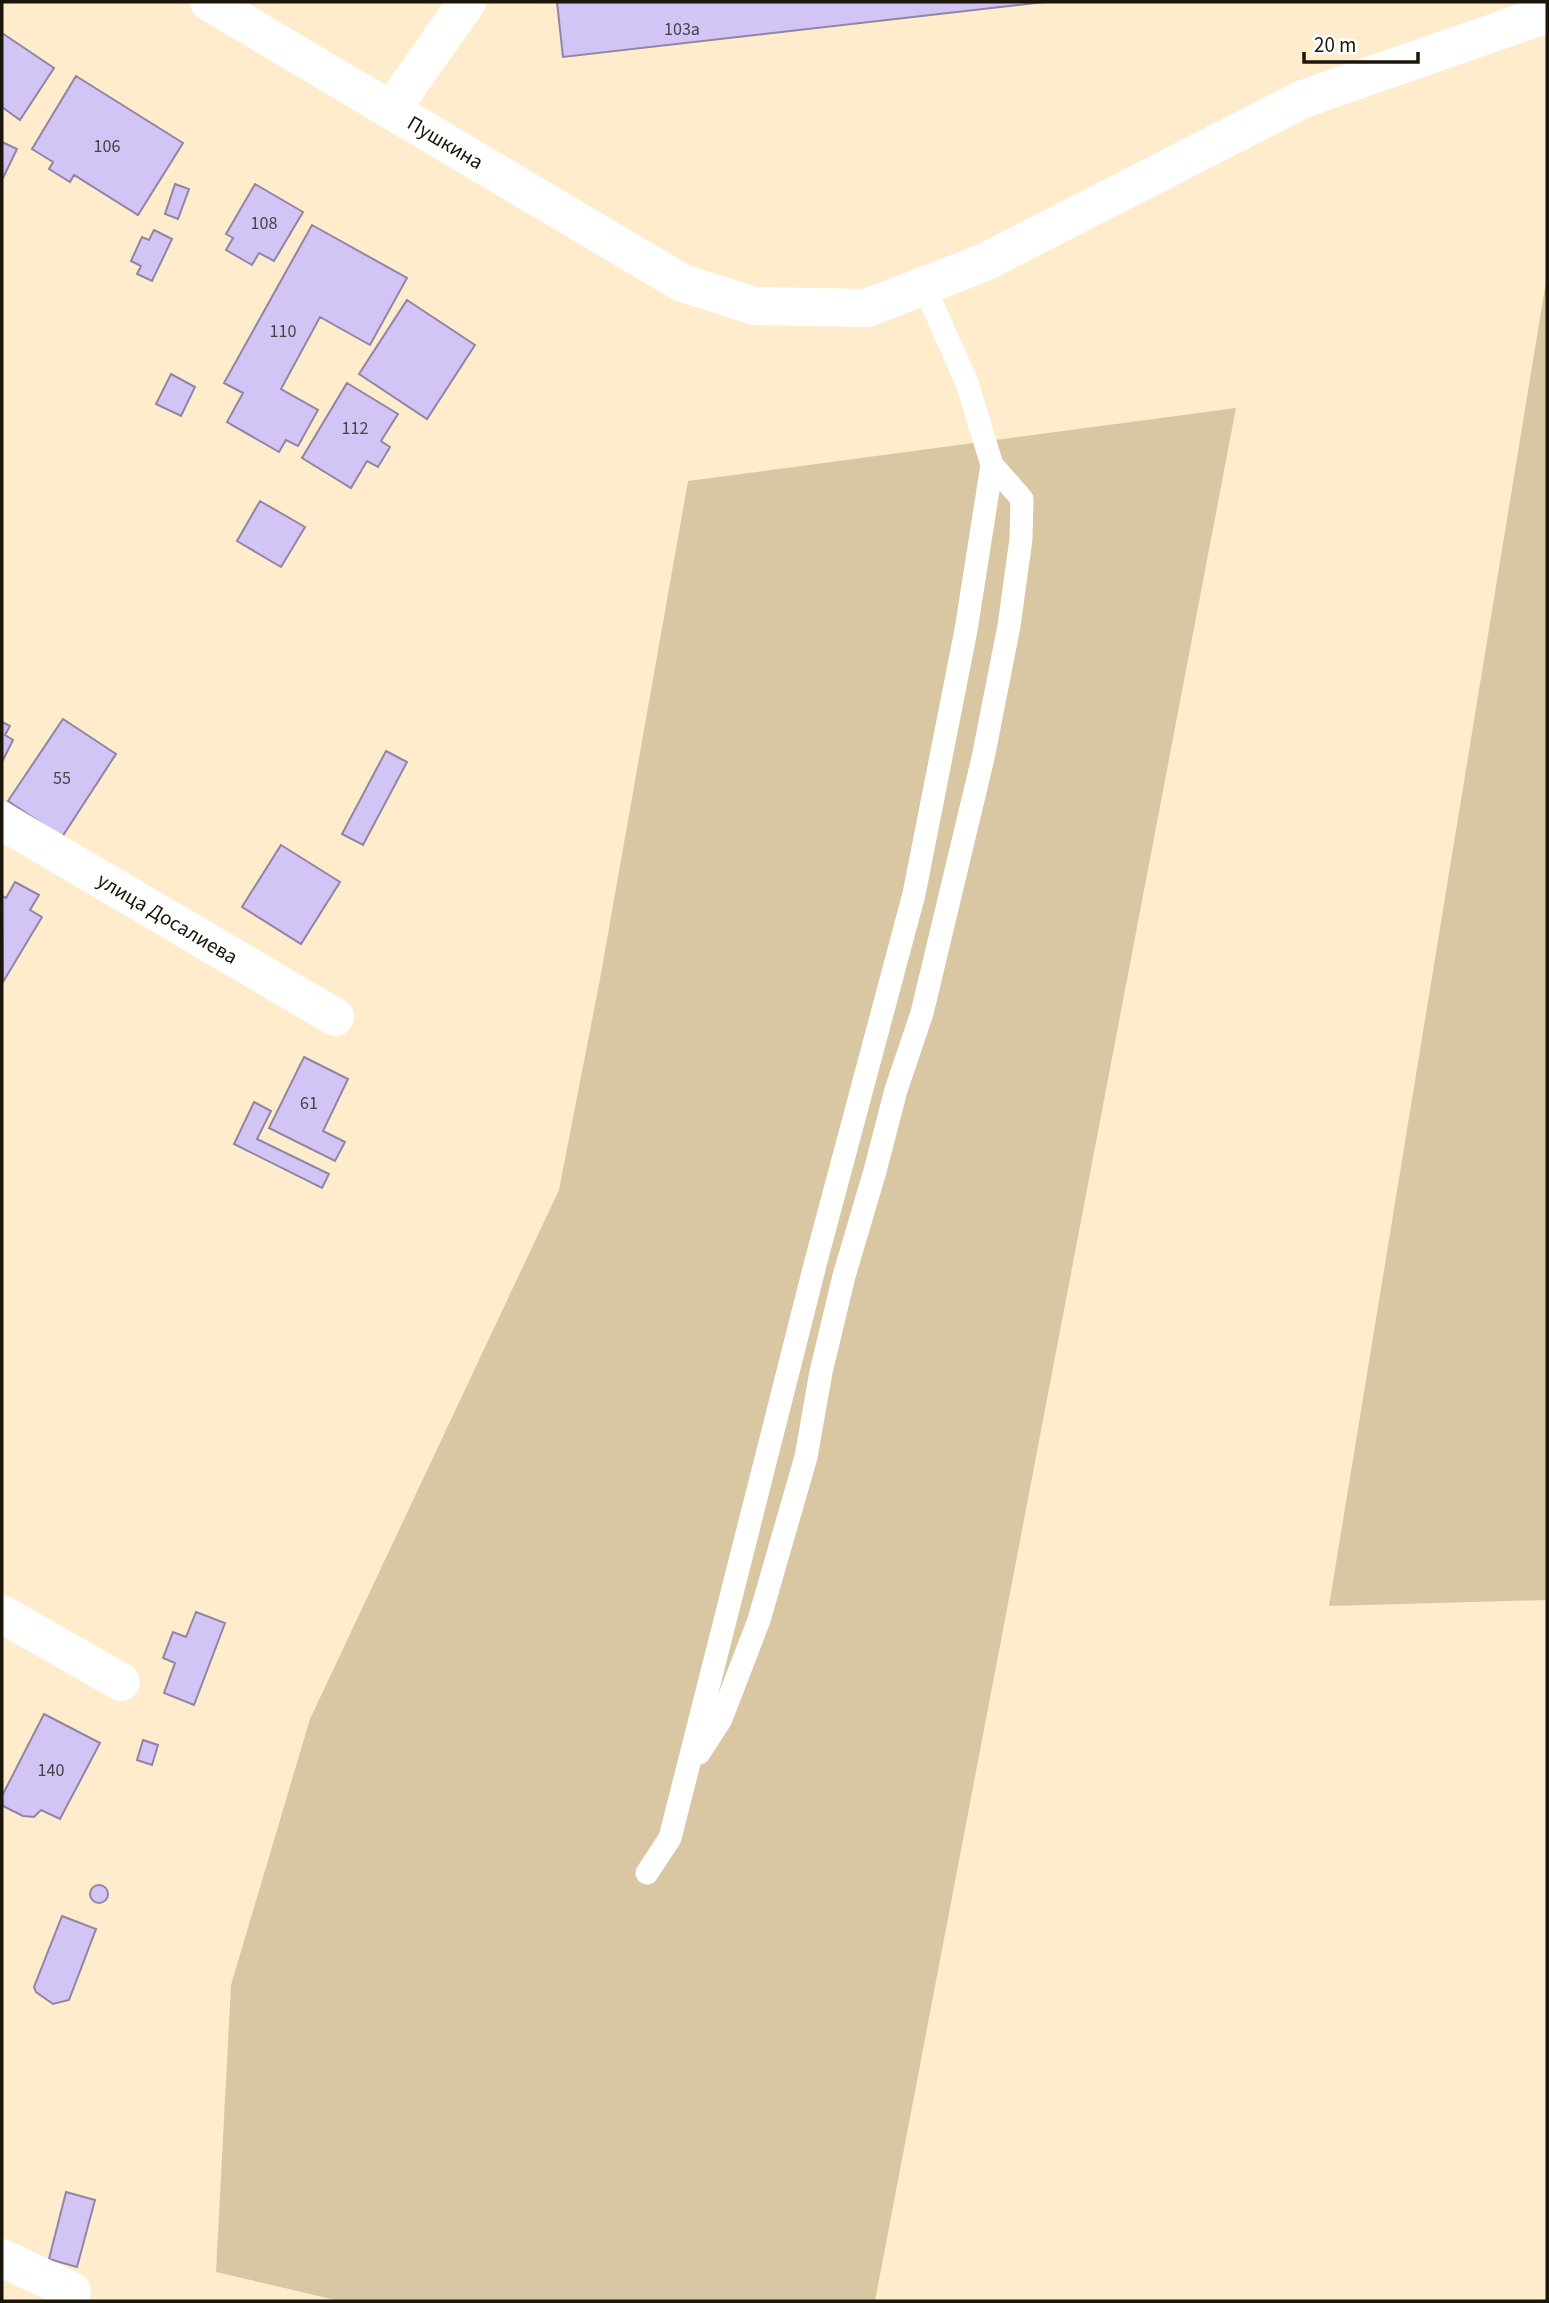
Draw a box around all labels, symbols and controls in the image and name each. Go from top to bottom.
house number: 103а [664,17,700,42]
scale bar [1304,21,1418,65]
text: 20 m [1314,30,1356,60]
street label: Пушкина [402,108,489,177]
house number: 106 [94,134,120,159]
house number: 108 [251,211,277,236]
house number: 110 [270,319,296,344]
house number: 112 [342,416,368,441]
house number: 55 [53,766,71,791]
street label: улица Досалиева [91,865,244,972]
house number: 61 [300,1091,318,1116]
house number: 140 [38,1758,64,1783]

